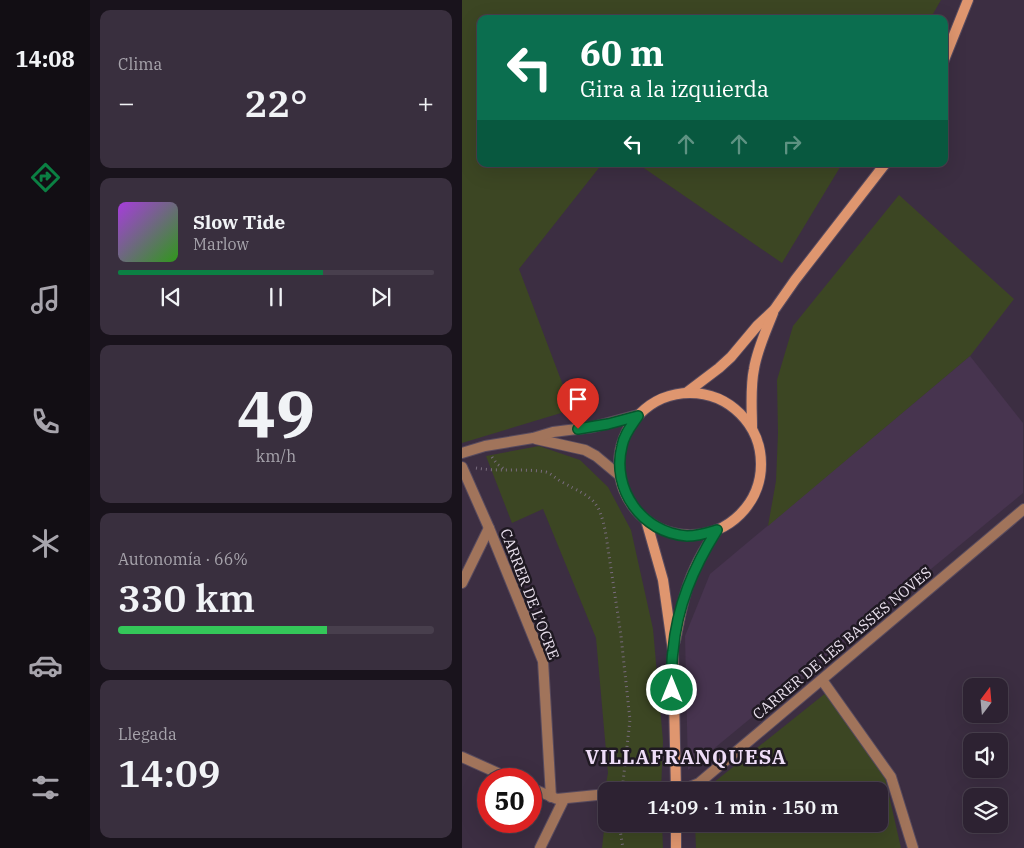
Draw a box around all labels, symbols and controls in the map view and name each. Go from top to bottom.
text: 60 m [580,30,664,76]
icon: left [497,35,562,100]
text: 14:08 [15,44,75,73]
text: Clima [118,54,162,74]
text: Gira a la izquierda [580,74,769,103]
text: 22° [244,78,308,127]
text: − [118,84,135,121]
text: + [417,84,434,121]
icon: left [619,130,647,158]
icon: ahead [672,130,700,158]
icon: ahead [725,130,753,158]
icon: right [778,130,806,158]
icon: directions [28,160,63,195]
text: Slow Tide [193,210,285,234]
text: Marlow [193,234,249,254]
icon: music [28,282,63,317]
icon: previous [157,283,185,311]
icon: pause [262,283,290,311]
icon: next [367,283,395,311]
text: 49 [237,371,315,456]
pin [557,378,599,429]
icon: arrive [564,385,592,413]
icon: phone [28,404,63,439]
text: km/h [256,446,296,466]
icon: climate [28,526,63,561]
street label: CARRER DE L'OCRE [496,526,564,662]
text: Autonomía · 66% [118,549,248,569]
street label: CARRER DE LES BASSES NOVES [749,563,935,723]
text: 330 km [118,573,255,622]
icon: car [28,648,63,683]
position arrow [645,663,697,715]
north arrow [963,678,1008,722]
map controls [963,678,1008,833]
text: Llegada [118,724,177,744]
button: sound [963,733,1008,778]
district label: VILLAFRANQUESA [585,743,787,770]
text: 14:09 [118,748,221,797]
speed limit sign: 50 [477,768,542,833]
icon: filters [28,770,63,805]
button: layers [963,788,1008,833]
text: 14:09 · 1 min · 150 m [647,795,839,819]

